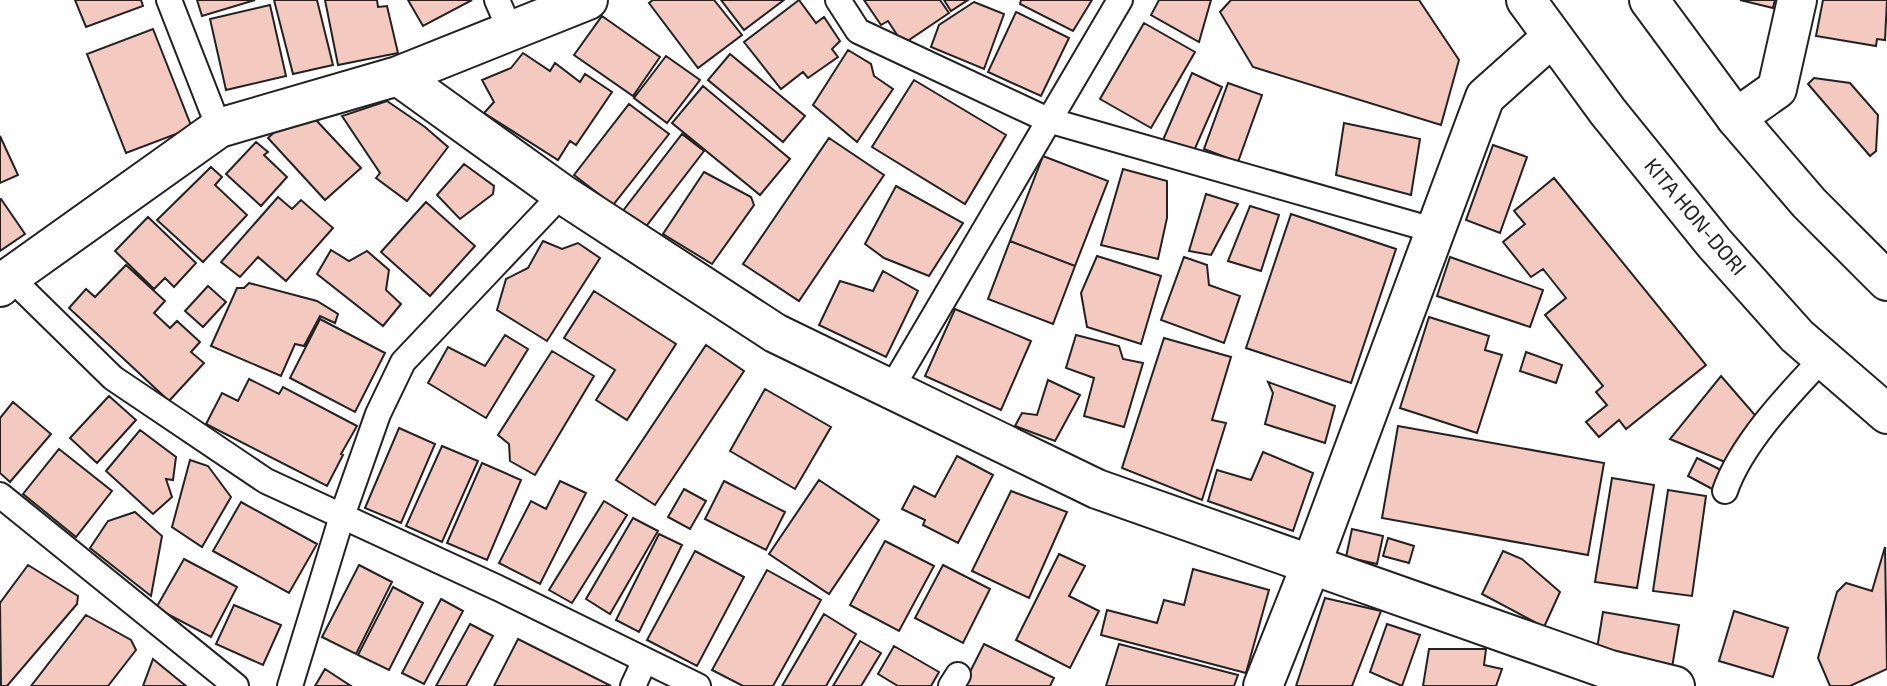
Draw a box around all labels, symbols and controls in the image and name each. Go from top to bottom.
street label: KITA HON-DORI [1640,153,1752,280]

